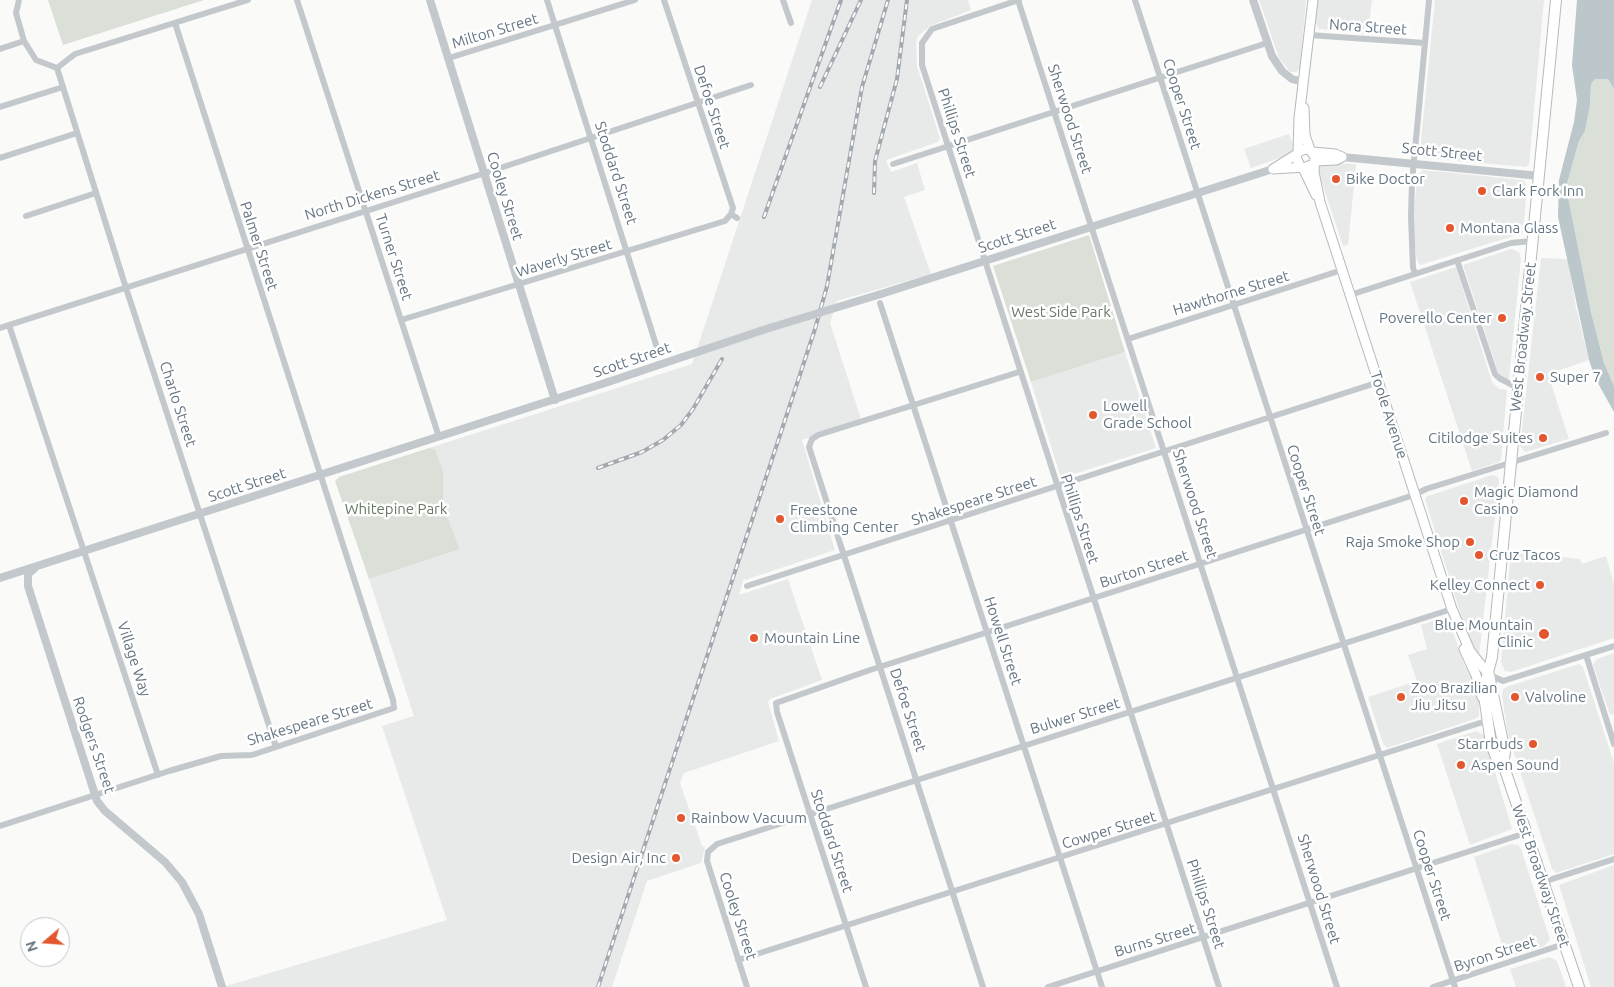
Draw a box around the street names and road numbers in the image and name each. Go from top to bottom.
street label: Milton Street [450,9,540,53]
street label: Nora Street [1328,15,1408,39]
street label: Cooper Street [1159,56,1205,152]
street label: Sherwood Street [1044,62,1096,176]
street label: Defoe Street [690,63,734,151]
street label: Phillips Street [934,86,980,180]
street label: Stoddard Street [591,119,641,227]
street label: Scott Street [1401,139,1483,165]
street label: Cooley Street [483,150,527,242]
street label: North Dickens Street [302,166,442,224]
street label: Palmer Street [236,199,282,293]
street label: Turner Street [372,211,416,303]
street label: Scott Street [976,215,1058,257]
street label: Waverly Street [514,235,614,281]
street label: West Broadway Street [1506,261,1540,413]
street label: Hawthorne Street [1171,267,1291,319]
street label: Scott Street [591,338,673,382]
street label: Charlo Street [156,359,200,449]
street label: Toole Avenue [1366,369,1412,461]
street label: Cooper Street [1283,442,1329,538]
street label: Sherwood Street [1169,447,1221,561]
street label: Scott Street [206,464,288,506]
street label: Shakespeare Street [909,472,1039,530]
street label: Phillips Street [1057,472,1103,566]
street label: Burton Street [1097,546,1191,592]
street label: Howell Street [980,594,1026,688]
street label: Village Way [113,619,155,699]
street label: Defoe Street [886,666,930,754]
street label: Rodgers Street [69,694,119,796]
street label: Shakespeare Street [245,694,375,750]
street label: Bulwer Street [1028,694,1122,738]
street label: Stoddard Street [807,787,857,895]
street label: West Broadway Street [1508,802,1574,950]
street label: Cowper Street [1060,807,1158,853]
street label: Cooper Street [1409,827,1455,923]
street label: Sherwood Street [1294,832,1344,946]
street label: Phillips Street [1183,857,1229,951]
street label: Cooley Street [715,870,761,962]
street label: Burns Street [1112,919,1198,961]
street label: Byron Street [1452,932,1538,976]

